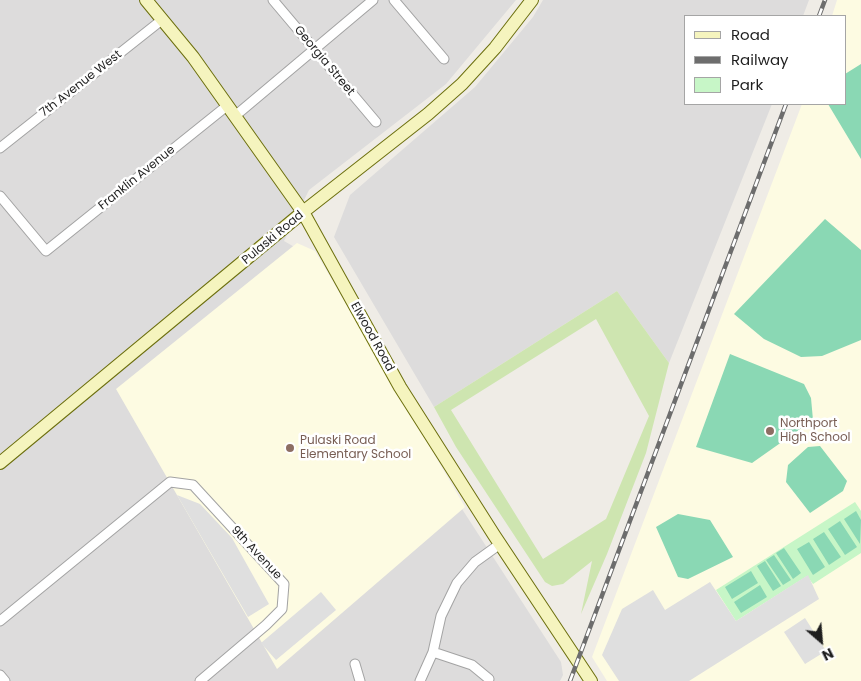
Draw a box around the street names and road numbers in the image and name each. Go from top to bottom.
street label: Georgia Street [291,23,357,99]
street label: 7th Avenue West [37,48,125,120]
street label: Franklin Avenue [96,143,178,213]
street label: Pulaski Road [239,208,307,268]
street label: Elwood Road [347,300,397,374]
street label: 9th Avenue [228,523,284,583]

